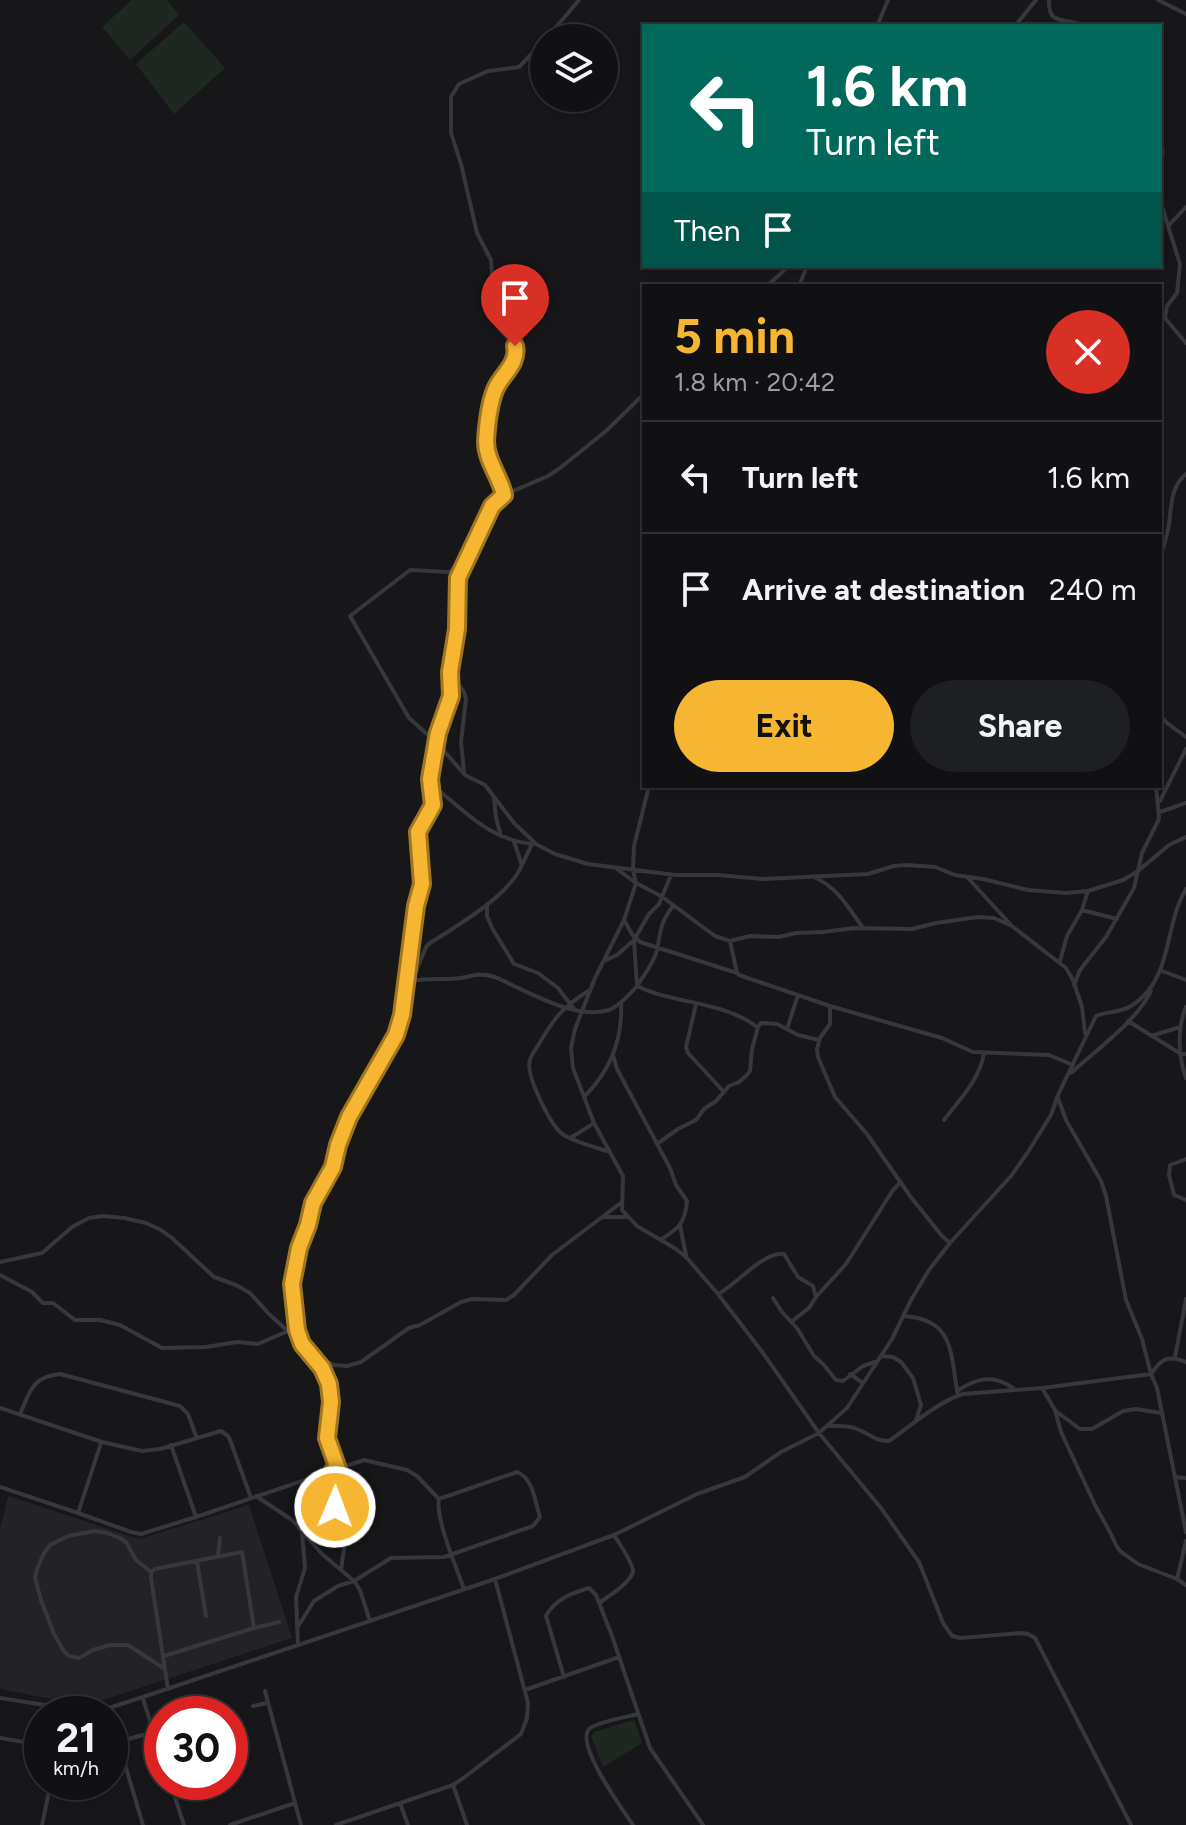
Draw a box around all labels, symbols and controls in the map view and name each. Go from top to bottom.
map controls [530,24,618,112]
button: layers [530,24,618,112]
text: 1.6 km [806,53,968,120]
icon: left [674,56,778,160]
text: Turn left [806,121,940,164]
icon: arrive [756,208,800,252]
text: Then [674,212,740,249]
pin [481,264,549,346]
icon: arrive [493,276,537,320]
text: 5 min [674,307,795,365]
button: close [1046,310,1130,394]
text: 1.8 km · 20:42 [674,366,835,398]
icon: left [674,455,718,499]
text: Turn left [742,459,859,496]
text: 1.6 km [1047,459,1130,496]
icon: arrive [674,567,718,611]
text: Arrive at destination [742,571,1025,608]
text: 240 m [1049,571,1137,608]
button: Exit [674,680,894,772]
button: Share [910,680,1130,772]
position arrow [293,1465,377,1549]
speed limit sign: 30 [144,1696,248,1800]
text: 21 [56,1714,96,1762]
text: km/h [53,1756,99,1780]

